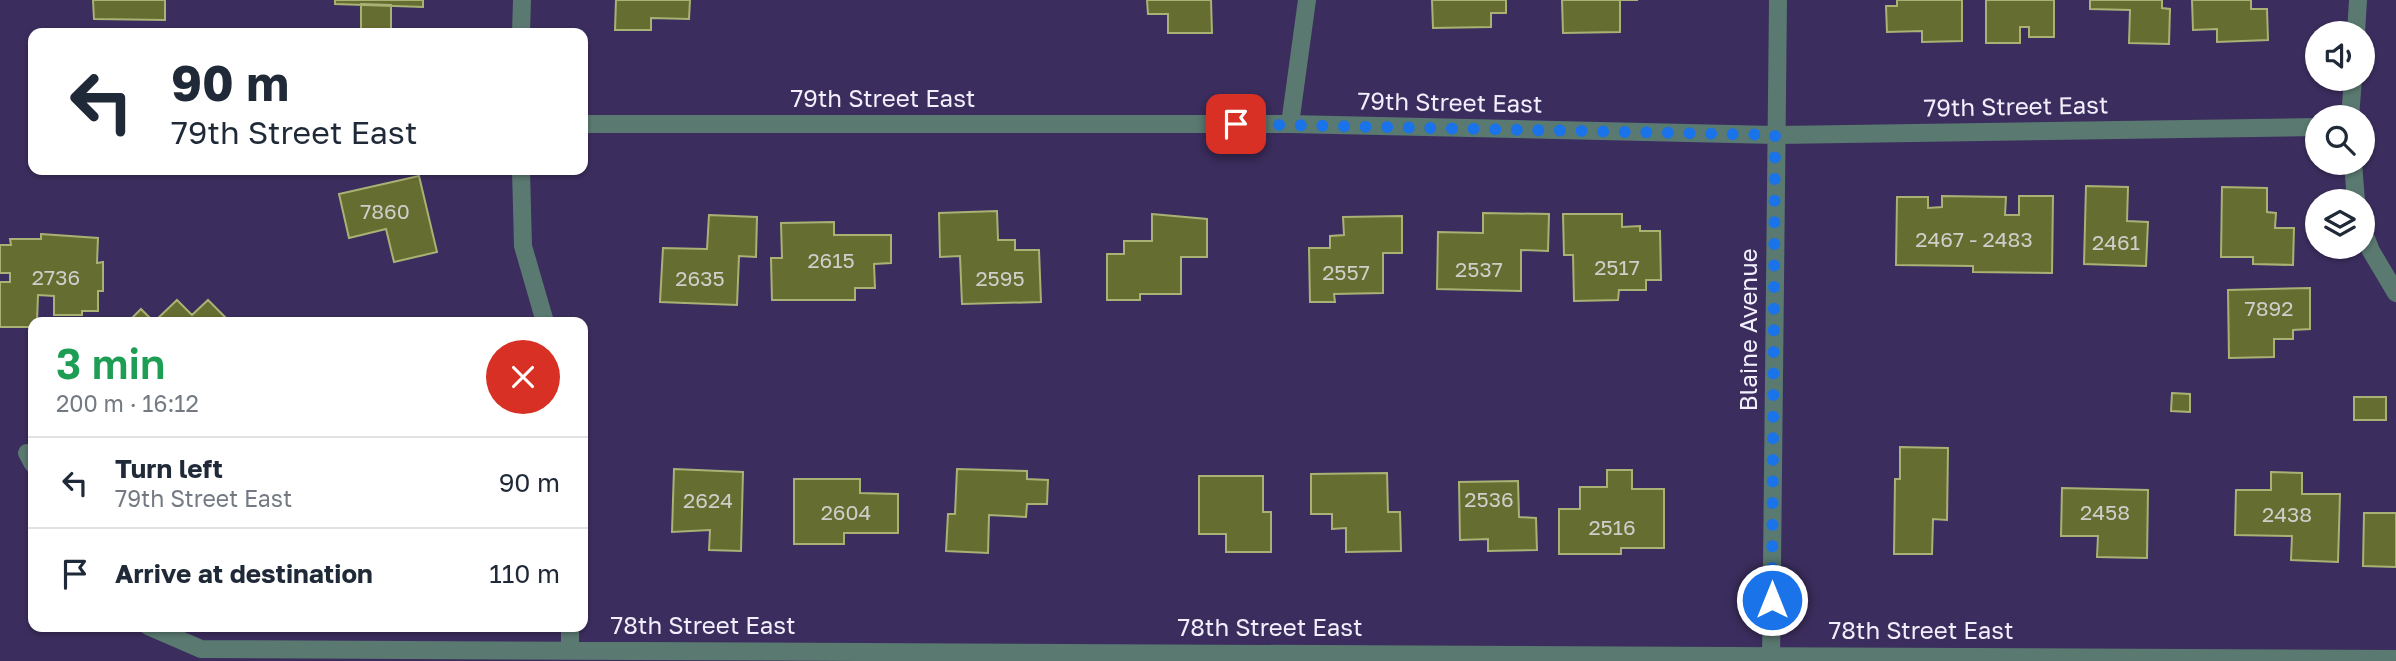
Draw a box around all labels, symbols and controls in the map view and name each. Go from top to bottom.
map controls [2305,21,2375,259]
button: sound [2305,21,2375,91]
text: 90 m [171,53,289,112]
icon: left [56,56,147,147]
street label: 79th Street East [791,83,975,112]
street label: 79th Street East [1357,85,1543,118]
street label: 79th Street East [1923,89,2109,122]
pin [1206,94,1266,154]
icon: arrive [1217,105,1255,143]
button: search [2305,105,2375,175]
text: 79th Street East [171,113,418,151]
button: layers [2305,189,2375,259]
house number: 7860 [360,198,410,224]
house number: 2467 - 2483 [1915,226,2033,252]
house number: 2461 [2092,229,2140,255]
house number: 2615 [807,247,855,273]
street label: Blaine Avenue [1733,248,1762,412]
house number: 2517 [1594,254,1640,280]
house number: 2537 [1455,256,1503,282]
house number: 2557 [1322,259,1370,285]
house number: 2736 [32,264,80,290]
house number: 2635 [675,265,725,291]
house number: 2595 [975,265,1025,291]
house number: 7892 [2245,295,2293,321]
text: 3 min [56,338,165,388]
button: close [486,340,560,414]
text: 200 m · 16:12 [56,389,199,417]
text: Turn left [115,453,223,484]
icon: left [56,464,94,502]
text: 90 m [499,467,560,498]
text: 79th Street East [115,484,292,512]
house number: 2536 [1464,486,1514,512]
house number: 2624 [683,487,733,513]
house number: 2604 [821,499,871,525]
house number: 2458 [2080,499,2130,525]
house number: 2438 [2262,501,2312,527]
house number: 2516 [1588,514,1636,540]
icon: arrive [56,555,94,593]
text: Arrive at destination [115,558,373,589]
text: 110 m [489,558,560,589]
position arrow [1735,563,1809,637]
street label: 78th Street East [610,610,796,639]
street label: 78th Street East [1177,612,1363,641]
street label: 78th Street East [1828,615,2014,644]

